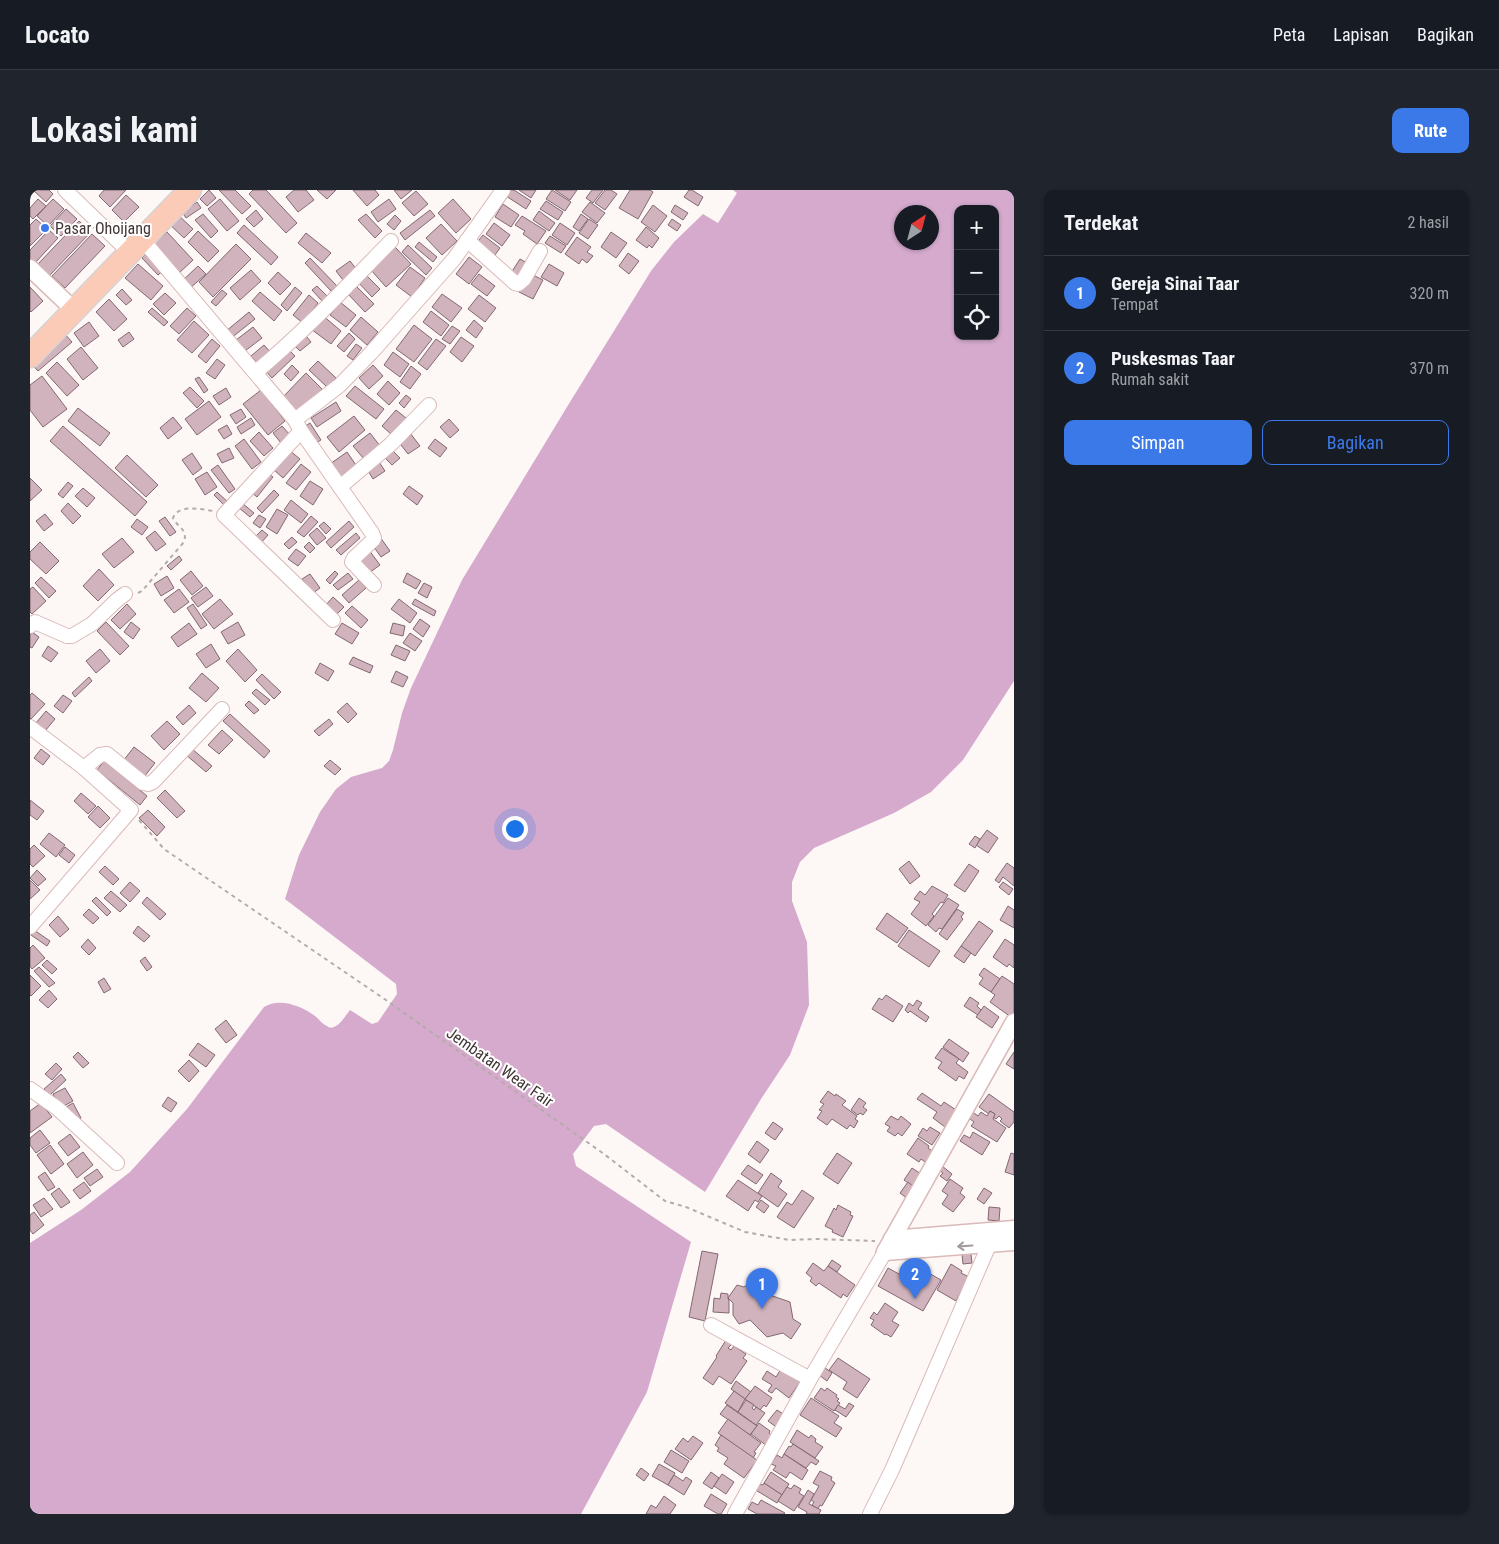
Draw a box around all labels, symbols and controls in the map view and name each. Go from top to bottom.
text: Locato [25,21,90,49]
text: Peta [1273,24,1305,45]
text: Lapisan [1333,24,1389,45]
text: Bagikan [1417,24,1474,45]
button: Rute [1392,108,1469,153]
text: Lokasi kami [30,110,198,151]
north arrow [894,205,939,250]
map controls [954,205,999,340]
button: + [954,205,999,250]
text: Terdekat [1064,211,1138,235]
text: 2 hasil [1407,213,1449,232]
place label: Pasar Ohoijang [55,219,151,238]
marker: Pasar Ohoijang [39,222,51,234]
button: − [954,250,999,295]
text: Gereja Sinai Taar [1111,272,1239,295]
text: 1 [1076,284,1084,303]
text: 320 m [1410,284,1449,303]
button: locate [954,295,999,340]
text: Tempat [1111,295,1158,314]
text: Puskesmas Taar [1111,347,1235,370]
text: 2 [1076,359,1084,378]
text: 370 m [1410,359,1449,378]
text: Rumah sakit [1111,370,1189,389]
button: Simpan [1064,420,1252,465]
button: Bagikan [1262,420,1449,465]
your location [502,816,528,842]
street label: Jembatan Wear Fair [443,1023,557,1111]
one-way arrow [958,1242,974,1251]
pin: 2 [899,1258,931,1299]
pin: 1 [746,1268,778,1309]

